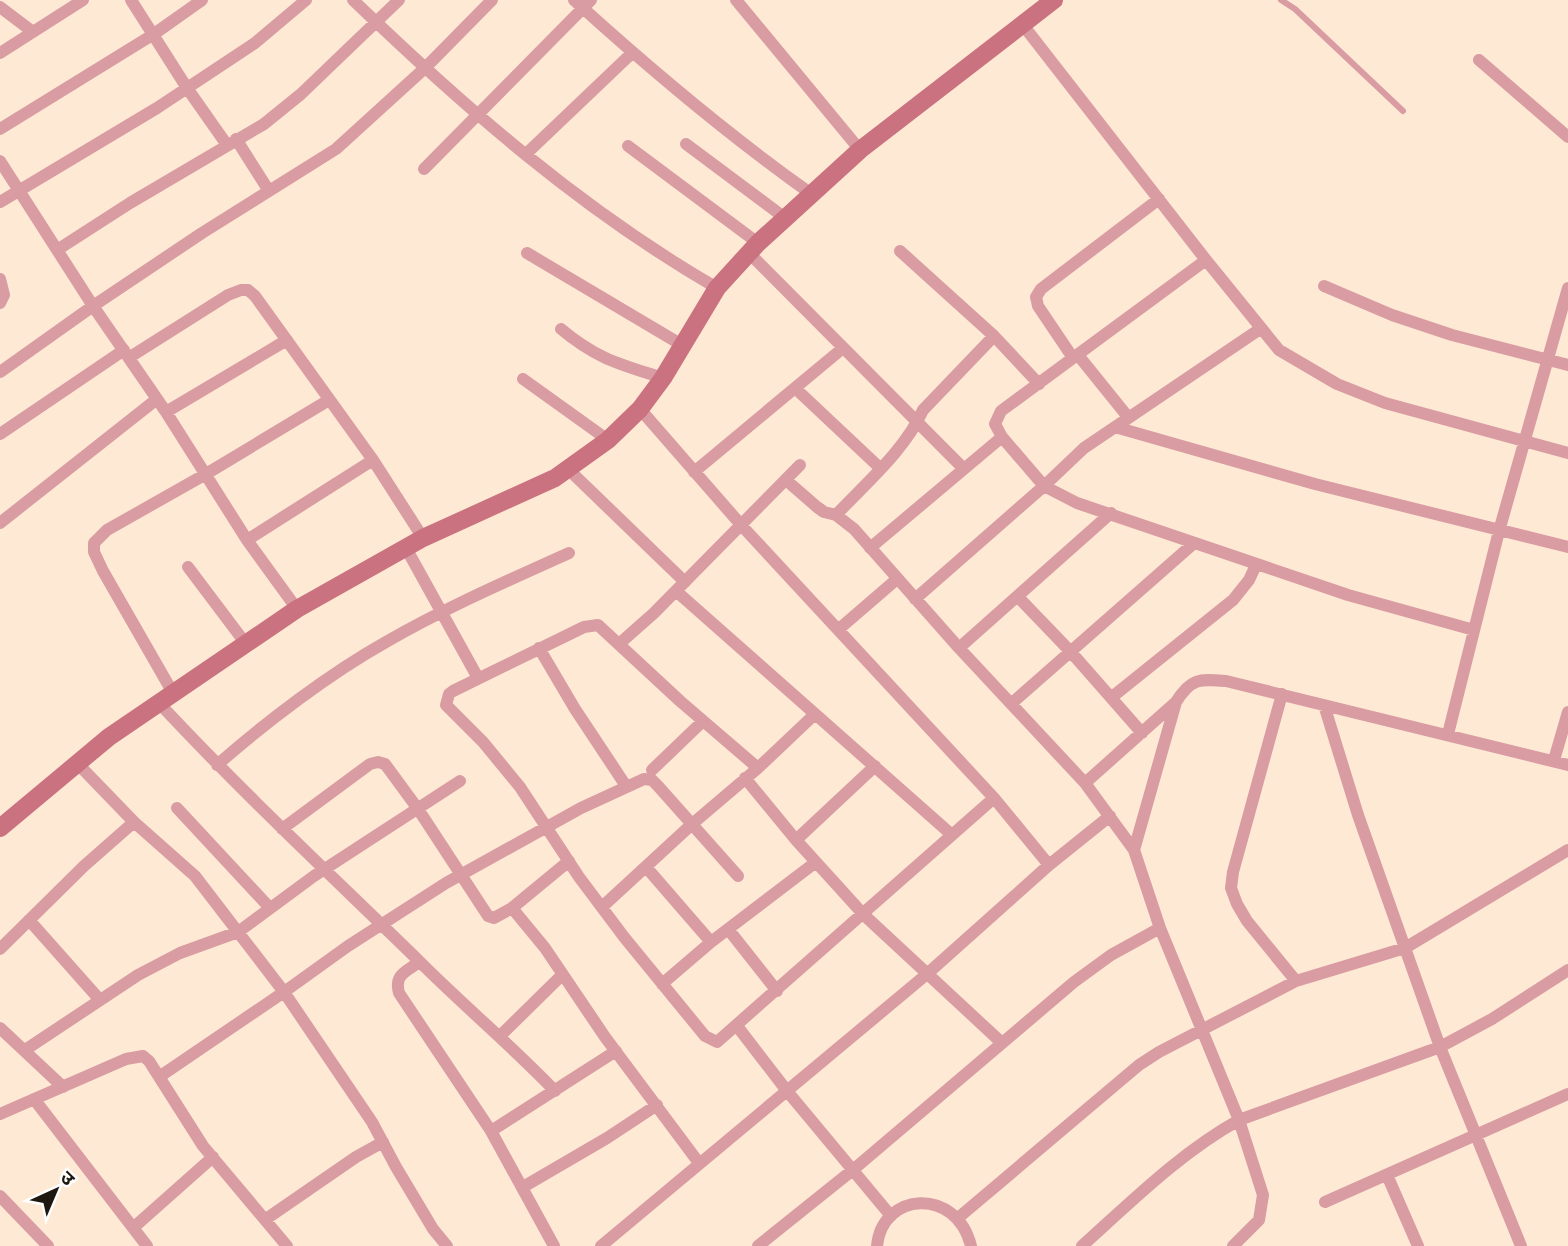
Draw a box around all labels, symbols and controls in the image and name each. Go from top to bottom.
north arrow [21,1155,91,1225]
text: उ [56,1166,80,1190]

